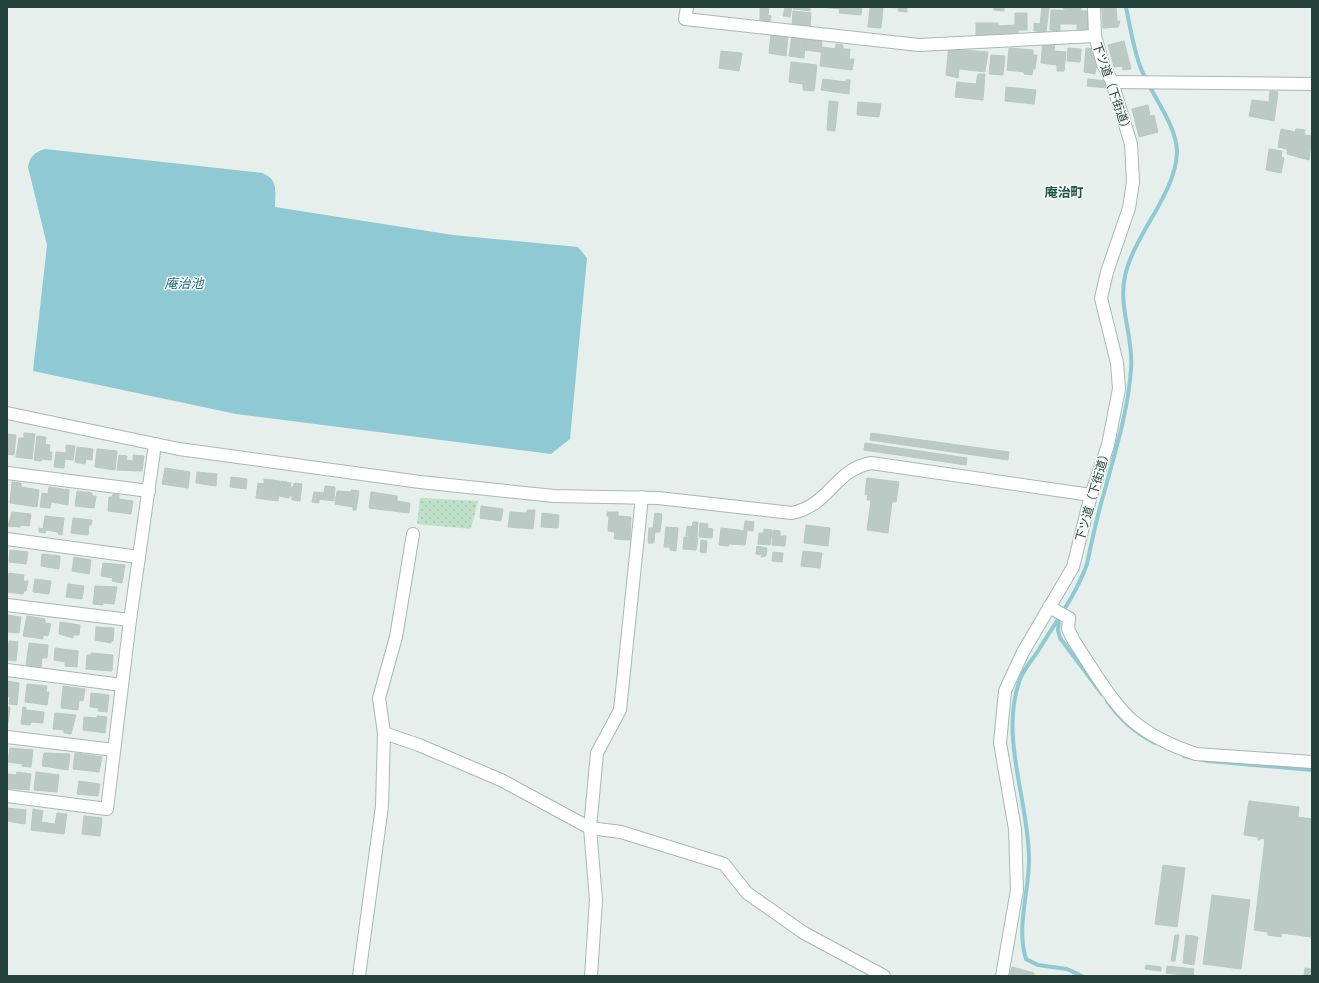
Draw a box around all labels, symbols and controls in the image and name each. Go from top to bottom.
street label: 下ツ道（下街道） [1090,40,1135,136]
district label: 庵治町 [1044,184,1084,200]
water label: 庵治池 [164,275,205,291]
street label: 下ツ道（下街道） [1072,447,1113,543]

